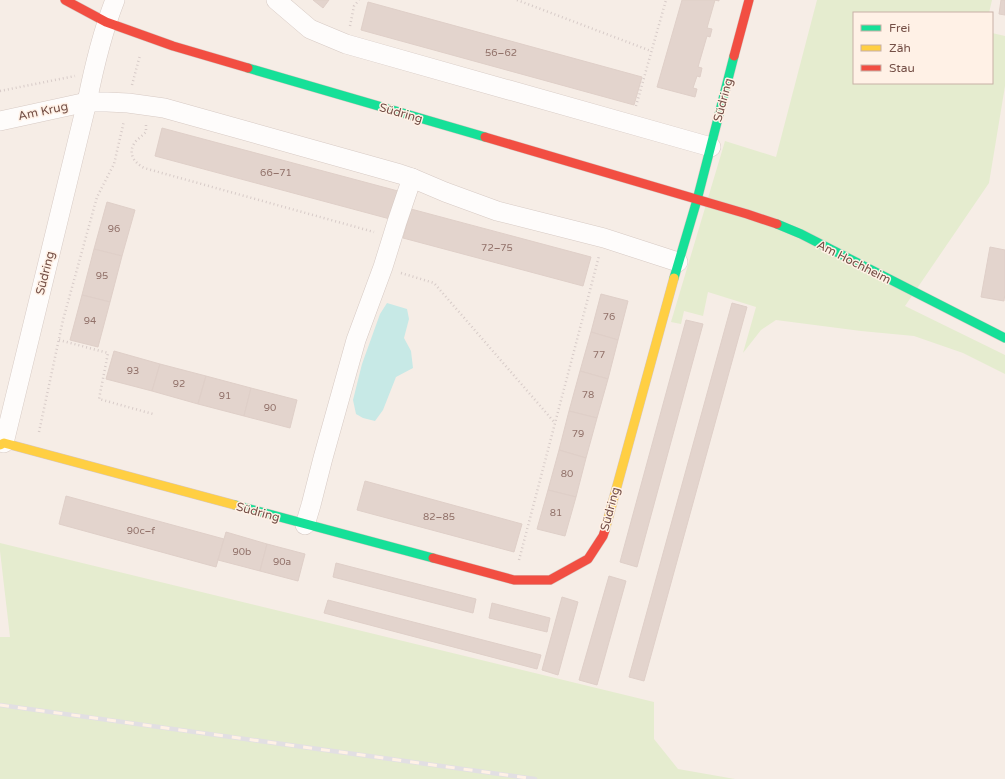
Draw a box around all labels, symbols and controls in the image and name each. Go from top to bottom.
legend [853,12,993,84]
text: Frei [889,21,910,35]
text: Zäh [889,41,911,55]
house number: 56–62 [485,47,517,59]
text: Stau [889,61,915,75]
street label: Südring [710,77,736,123]
street label: Am Krug [17,99,69,123]
street label: Südring [378,100,424,126]
house number: 66–71 [260,167,292,179]
house number: 96 [108,223,120,235]
street label: Am Hochheim [815,237,893,287]
house number: 72–75 [481,242,513,254]
street label: Südring [33,250,57,296]
house number: 95 [96,270,108,282]
house number: 76 [603,311,615,323]
house number: 94 [84,315,96,327]
house number: 77 [593,349,605,361]
house number: 93 [127,365,139,377]
house number: 92 [173,378,185,390]
house number: 78 [582,389,594,401]
house number: 91 [219,390,231,402]
house number: 90 [264,402,276,414]
house number: 79 [572,428,584,440]
house number: 80 [561,468,573,480]
street label: Südring [597,486,623,532]
street label: Südring [235,499,281,525]
house number: 81 [550,507,562,519]
house number: 82–85 [423,511,455,523]
house number: 90c–f [127,525,155,537]
house number: 90b [233,546,251,558]
house number: 90a [273,556,291,568]

